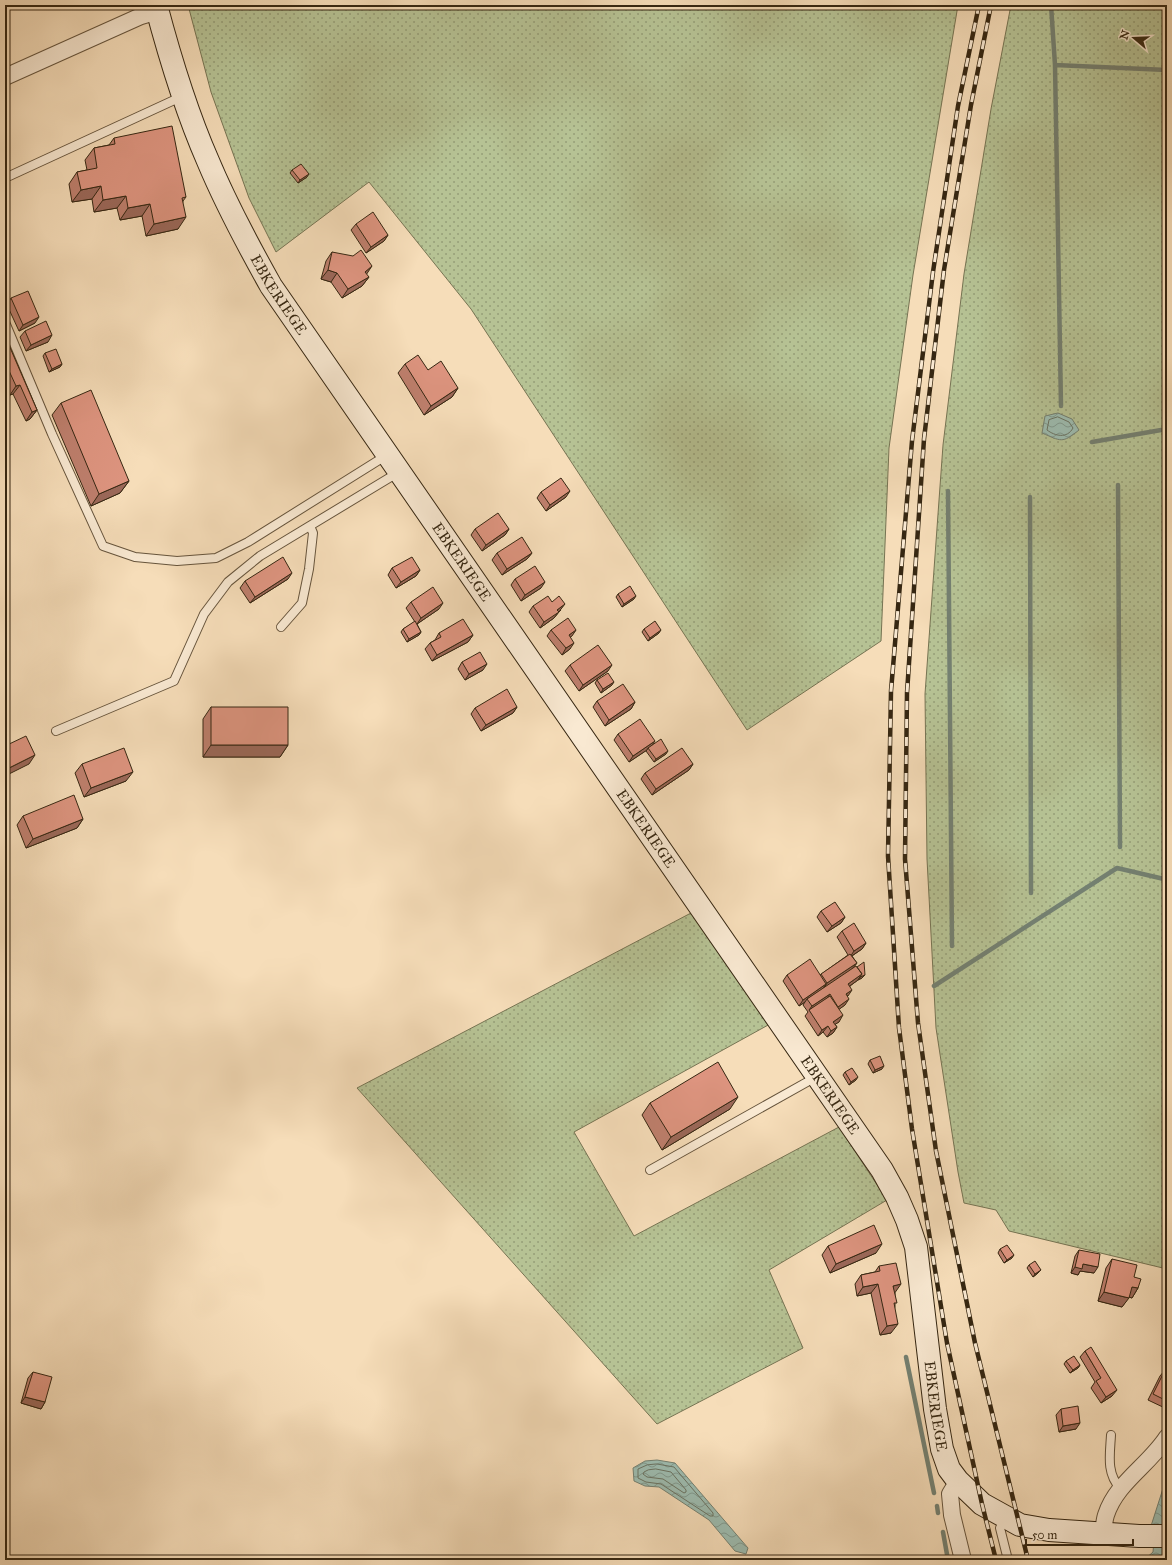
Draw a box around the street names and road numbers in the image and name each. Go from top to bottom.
street label: EBKERIEGE [246,252,311,338]
street label: EBKERIEGE [428,519,495,605]
street label: EBKERIEGE [613,786,679,871]
street label: EBKERIEGE [797,1052,864,1138]
street label: EBKERIEGE [920,1360,951,1453]

